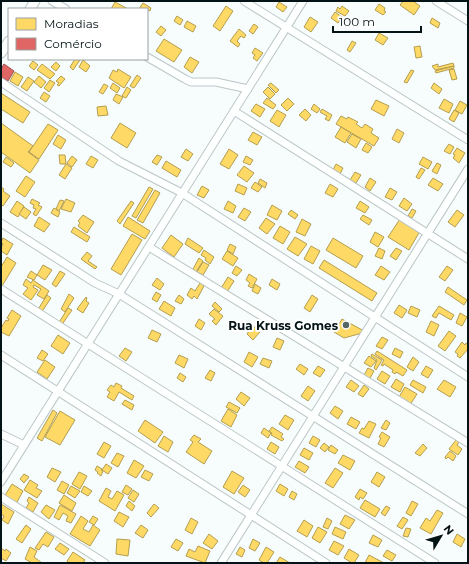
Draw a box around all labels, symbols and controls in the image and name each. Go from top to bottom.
legend [8,8,148,60]
scale bar [333,8,421,34]
text: 100 m [339,14,375,29]
text: Moradias [44,16,99,31]
text: Comércio [44,36,102,51]
place label: Rua Kruss Gomes [228,318,339,333]
marker: Rua Kruss Gomes [341,320,351,330]
north arrow [421,516,461,556]
text: N [441,522,457,538]

